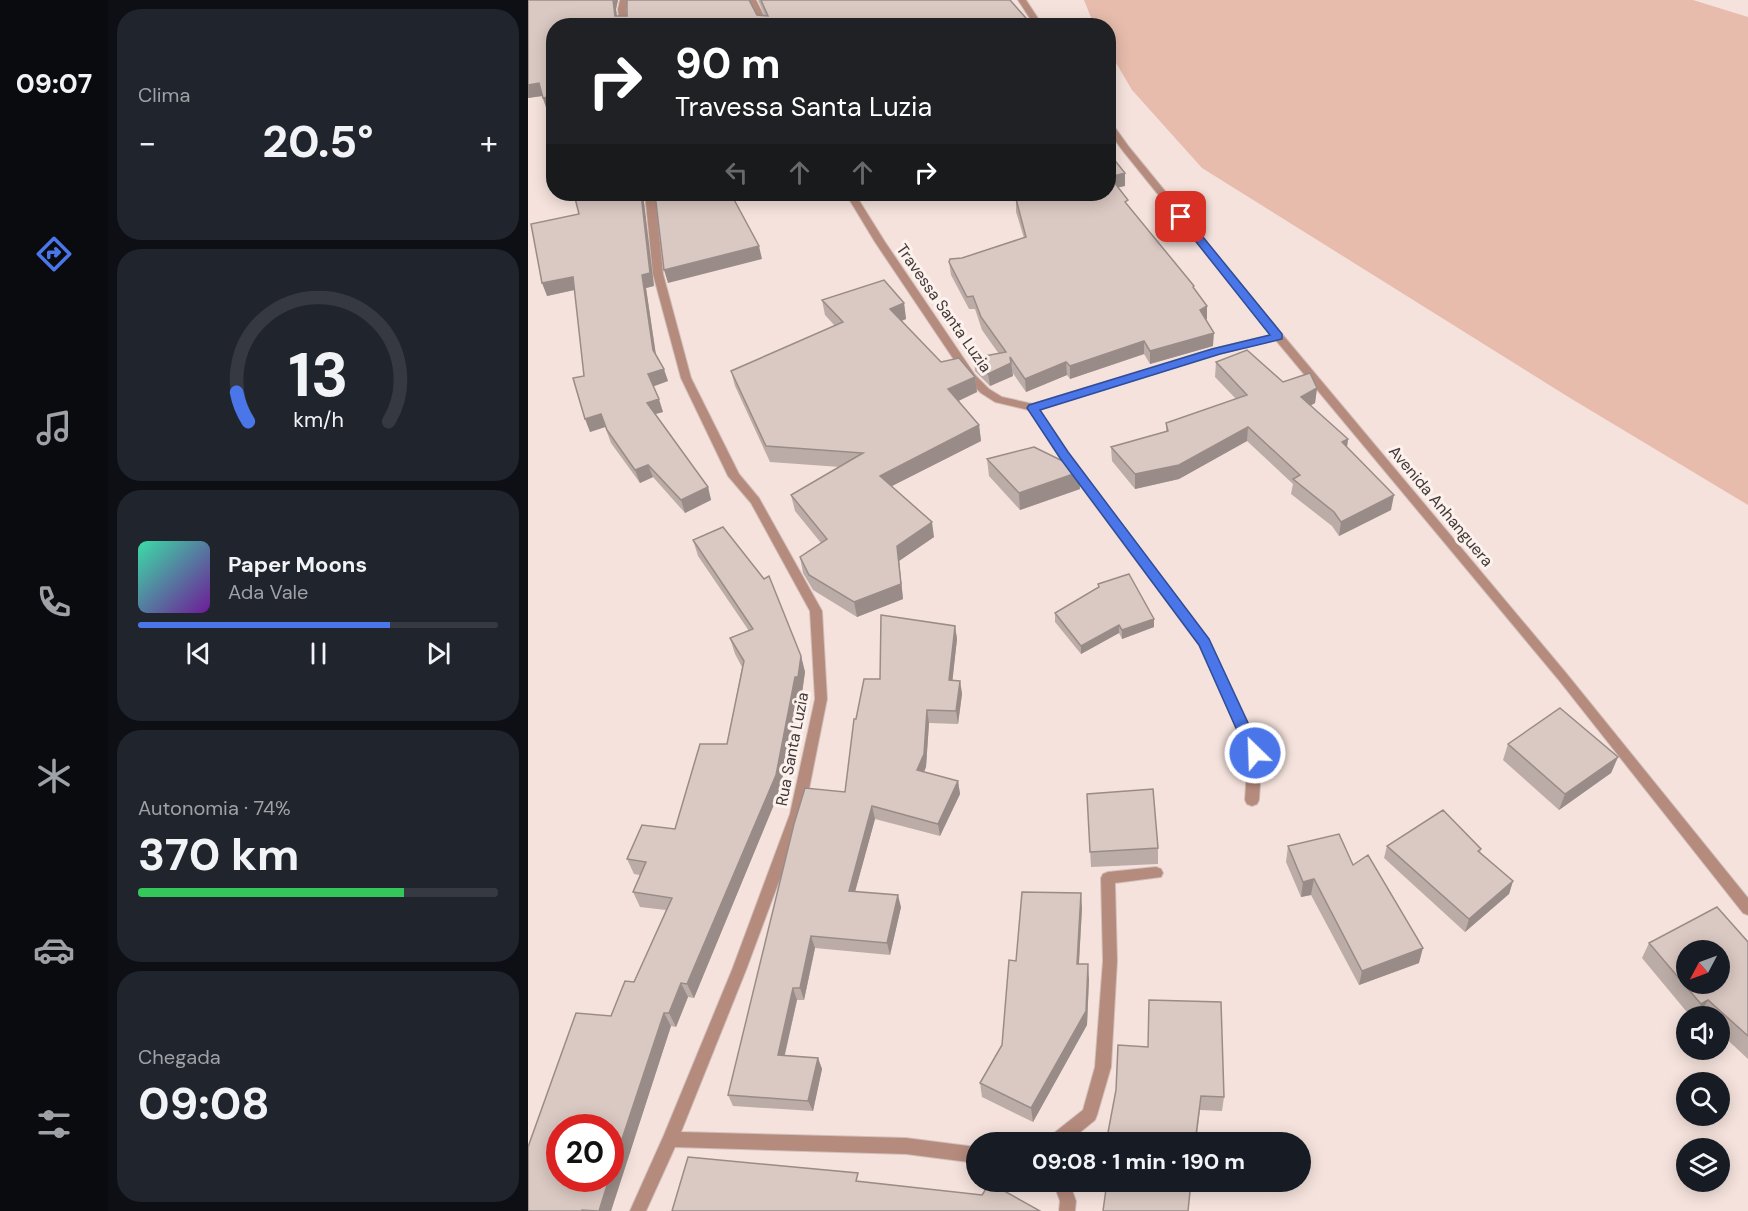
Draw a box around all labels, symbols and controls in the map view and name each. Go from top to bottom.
text: 90 m [675,36,781,91]
icon: right [576,42,654,120]
text: 09:07 [16,66,92,101]
text: Clima [138,82,190,108]
text: Travessa Santa Luzia [675,89,932,124]
text: 20.5° [262,112,374,171]
text: − [138,121,156,164]
text: + [480,121,498,164]
icon: left [720,156,753,189]
icon: ahead [783,156,816,189]
icon: ahead [846,156,879,189]
icon: right [909,156,942,189]
pin [1155,191,1206,242]
icon: arrive [1164,200,1197,233]
icon: directions [33,233,75,275]
street label: Travessa Santa Luzia [892,240,996,376]
text: 13 [288,334,348,415]
icon: music [33,407,75,449]
text: km/h [293,407,343,435]
street label: Avenida Anhanguera [1384,441,1498,571]
text: Paper Moons [228,550,367,579]
text: Ada Vale [228,579,308,605]
icon: phone [33,581,75,623]
icon: previous [182,637,215,670]
icon: pause [302,637,335,670]
icon: next [422,637,455,670]
street label: Rua Santa Luzia [771,690,813,808]
position arrow [1223,721,1287,785]
icon: climate [33,755,75,797]
text: Autonomia · 74% [138,795,291,821]
text: 370 km [138,825,299,884]
icon: car [33,929,75,971]
north arrow [1676,940,1730,994]
map controls [1676,940,1730,1192]
button: sound [1676,1006,1730,1060]
text: Chegada [138,1044,221,1070]
button: search [1676,1072,1730,1126]
text: 09:08 [138,1074,270,1133]
icon: filters [33,1103,75,1145]
speed limit sign: 20 [546,1114,624,1192]
button: layers [1676,1138,1730,1192]
text: 09:08 · 1 min · 190 m [1032,1147,1245,1176]

